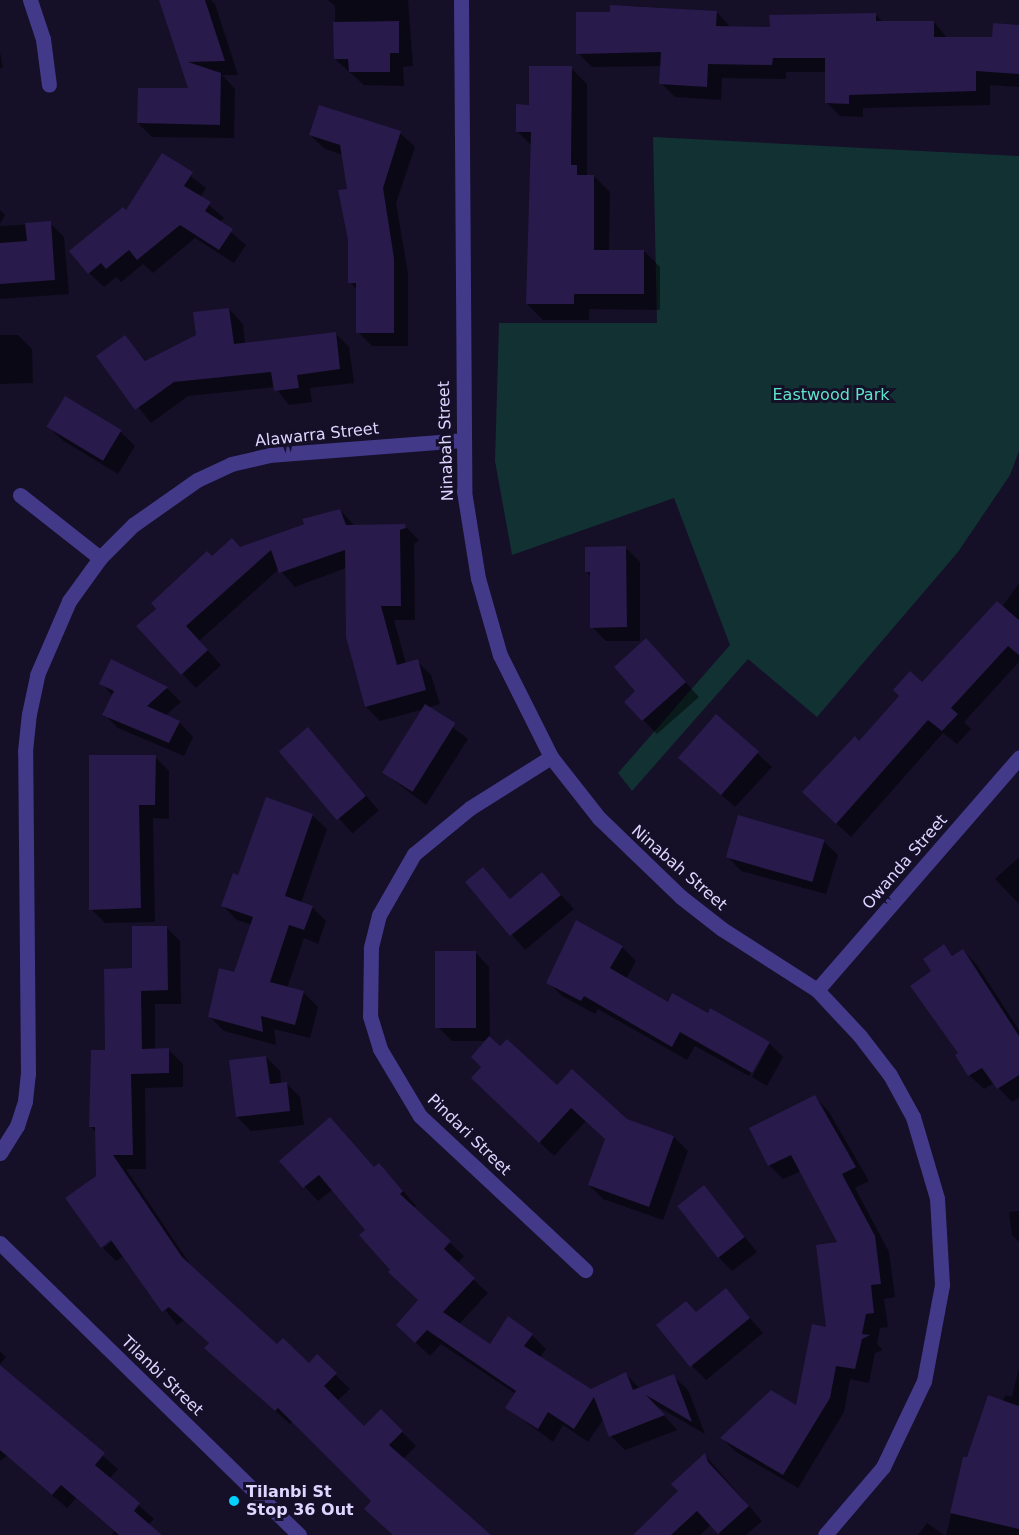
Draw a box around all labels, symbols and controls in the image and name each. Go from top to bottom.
street label: Ninabah Street [434,381,458,501]
park label: Eastwood Park [772,385,890,405]
street label: Alawarra Street [254,419,380,451]
street label: Owanda Street [859,811,951,913]
street label: Ninabah Street [627,821,731,915]
street label: Pindari Street [423,1090,515,1180]
street label: Tilanbi Street [117,1332,207,1420]
place label: Tilanbi St Stop 36 Out [246,1482,354,1520]
marker: Tilanbi St Stop 36 Out [227,1494,241,1508]

